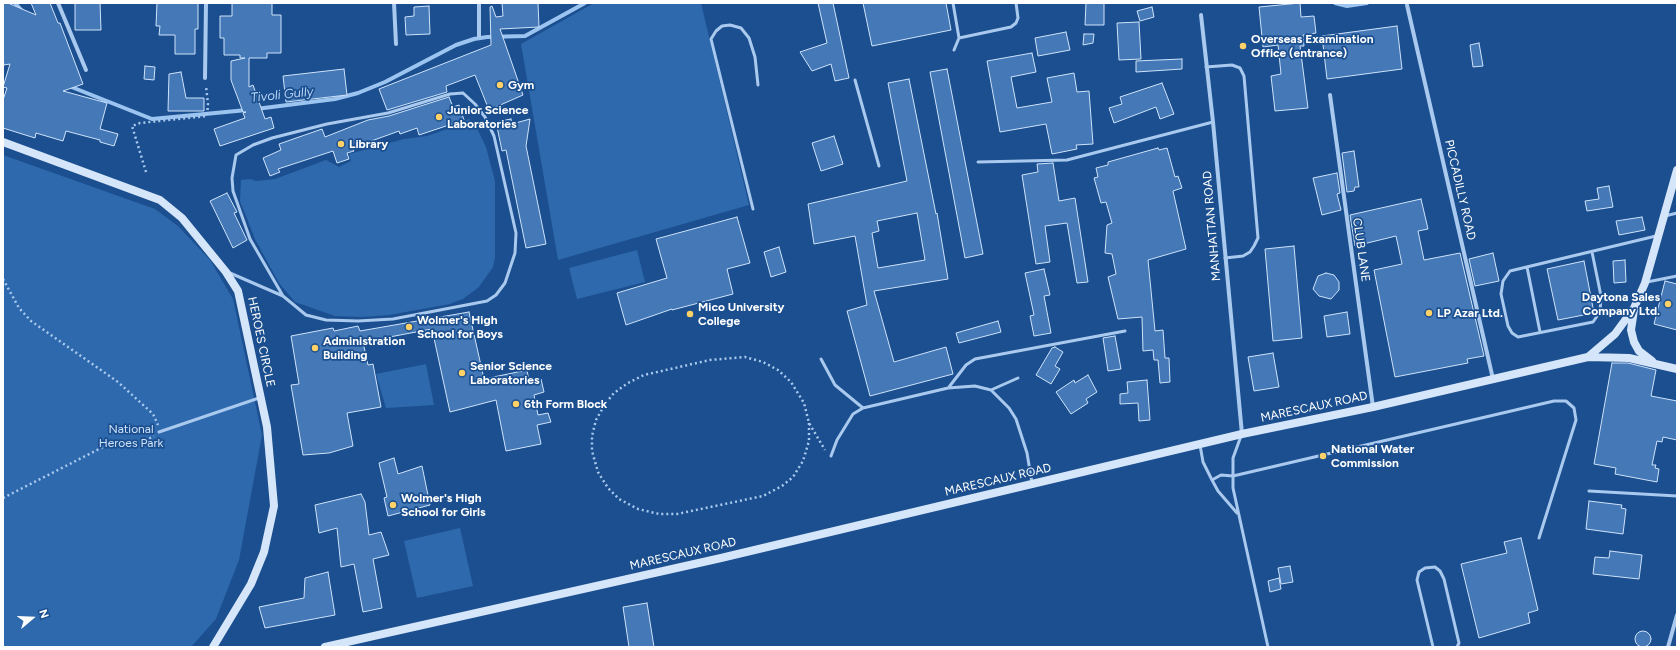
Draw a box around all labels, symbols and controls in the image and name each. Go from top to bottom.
place label: Overseas Examination Office (entrance) [1251,32,1373,60]
marker: Overseas Examination Office (entrance) [1238,41,1248,51]
place label: Gym [508,78,534,92]
marker: Gym [495,80,505,90]
water label: Tivoli Gully [250,84,314,106]
place label: Junior Science Laboratories [447,103,528,131]
marker: Junior Science Laboratories [434,112,444,122]
place label: Library [349,137,388,151]
street label: PICCADILLY ROAD [1441,138,1479,242]
marker: Library [336,139,346,149]
street label: MANHATTAN ROAD [1200,170,1224,282]
street label: CLUB LANE [1349,217,1373,283]
place label: Daytona Sales Company Ltd. [1582,290,1660,318]
street label: HEROES CIRCLE [244,296,278,388]
marker: Daytona Sales Company Ltd. [1663,299,1673,309]
place label: Mico University College [698,300,784,328]
place label: LP Azar Ltd. [1437,306,1503,320]
marker: LP Azar Ltd. [1424,308,1434,318]
marker: Mico University College [685,309,695,319]
place label: Wolmer's High School for Boys [417,313,503,341]
marker: Wolmer's High School for Boys [404,322,414,332]
place label: Administration Building [323,334,405,362]
marker: Administration Building [310,343,320,353]
place label: Senior Science Laboratories [470,359,552,387]
marker: Senior Science Laboratories [457,368,467,378]
street label: MARESCAUX ROAD [1259,389,1369,425]
place label: 6th Form Block [524,397,607,411]
marker: 6th Form Block [511,399,521,409]
park label: National Heroes Park [99,422,163,450]
place label: National Water Commission [1331,442,1414,470]
marker: National Water Commission [1318,451,1328,461]
street label: MARESCAUX ROAD [943,461,1053,499]
place label: Wolmer's High School for Girls [401,491,486,519]
marker: Wolmer's High School for Girls [388,500,398,510]
street label: MARESCAUX ROAD [628,535,738,573]
north arrow [12,598,52,638]
text: N [36,608,51,620]

